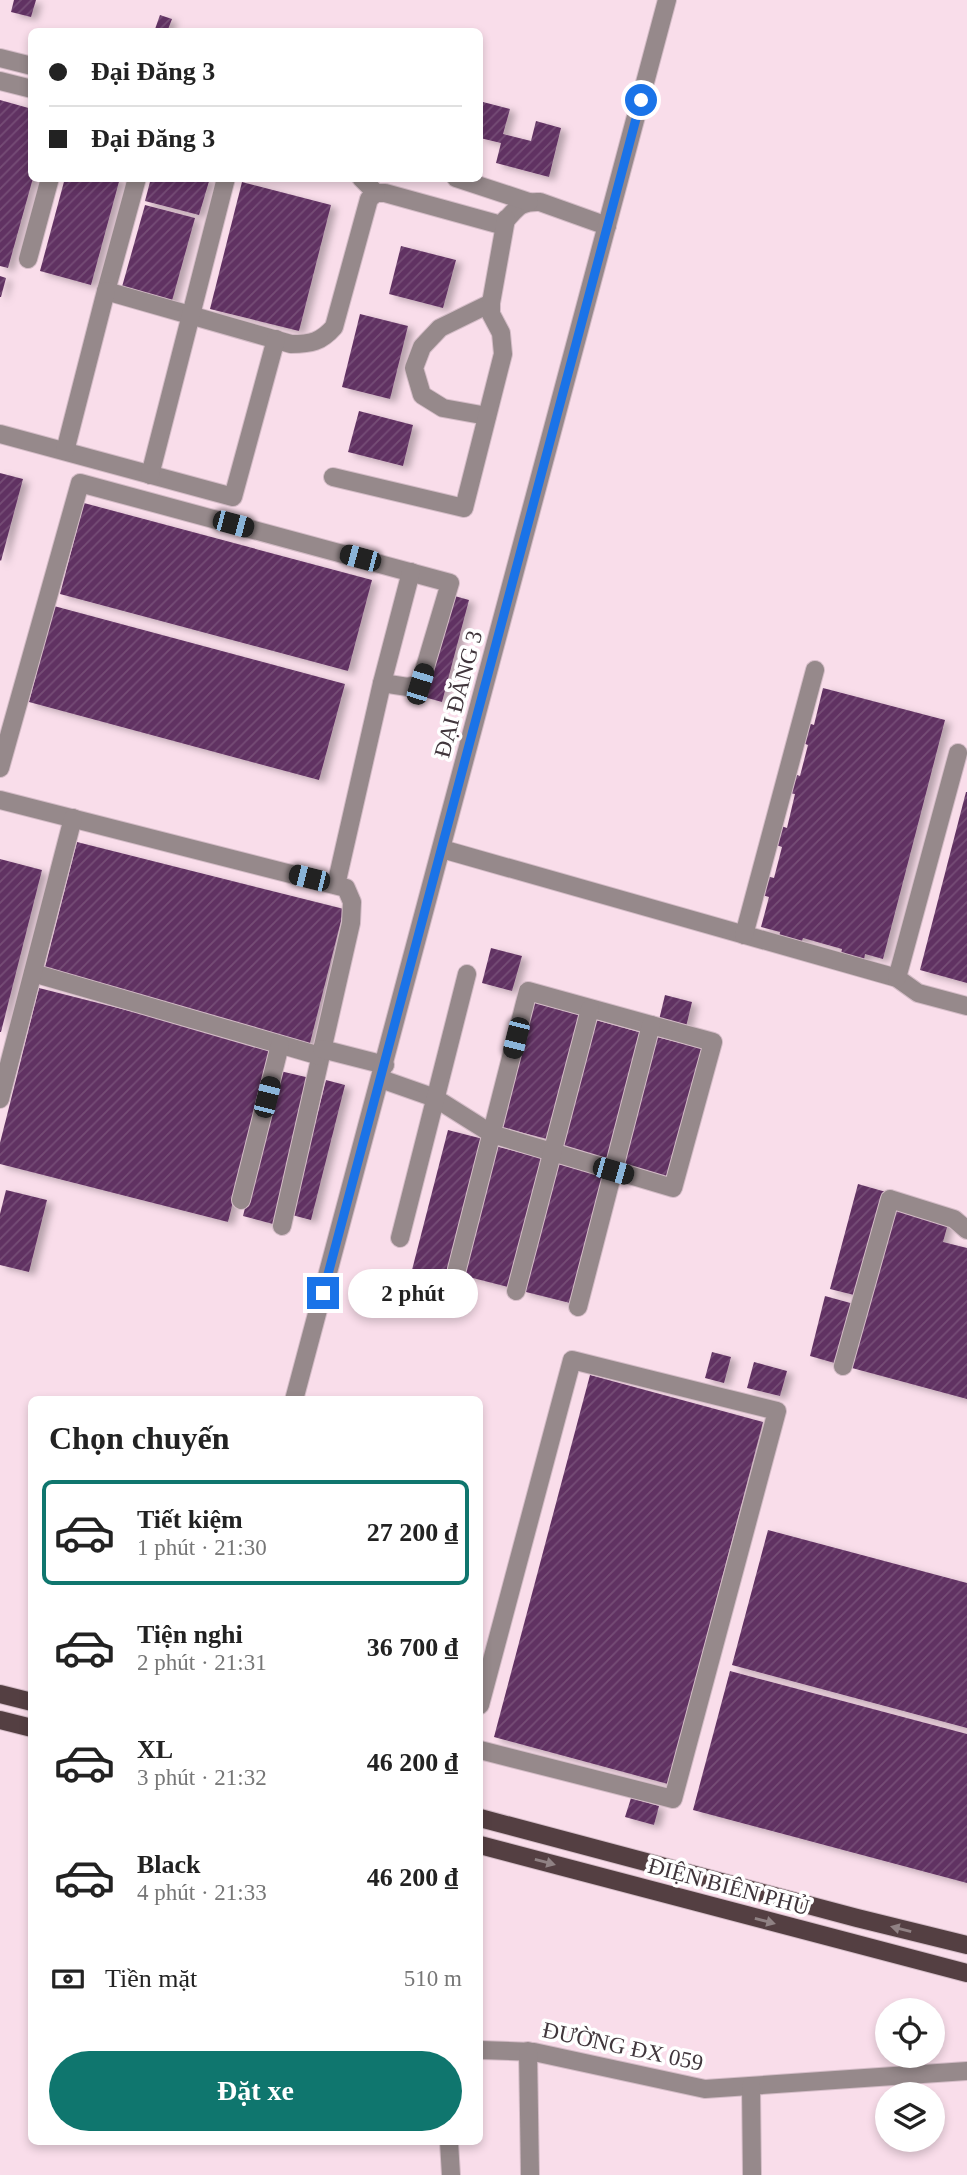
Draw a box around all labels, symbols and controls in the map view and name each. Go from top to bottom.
text: Đại Đăng 3 [91,57,215,86]
route start [625,84,657,116]
text: Đại Đăng 3 [91,124,215,153]
car [210,508,257,540]
car [337,542,384,574]
street label: ĐẠI ĐĂNG 3 [430,628,487,760]
car [404,661,437,707]
car [287,863,332,893]
car [501,1015,532,1061]
car [252,1074,283,1120]
car [590,1155,637,1187]
callout: 2 phút [348,1268,477,1318]
route end [307,1277,339,1309]
text: 2 phút [381,1281,445,1306]
text: Chọn chuyến [49,1420,230,1456]
icon: car [53,1501,116,1564]
text: Tiết kiệm [137,1505,243,1534]
text: 27 200 ₫ [367,1518,458,1547]
text: 1 phút · 21:30 [137,1535,267,1560]
icon: car [53,1616,116,1679]
text: Tiện nghi [137,1620,243,1649]
text: 36 700 ₫ [367,1633,458,1662]
text: 2 phút · 21:31 [137,1650,267,1675]
icon: car [53,1731,116,1794]
text: XL [137,1735,173,1764]
text: 46 200 ₫ [367,1748,458,1777]
text: 3 phút · 21:32 [137,1765,267,1790]
icon: car [53,1846,116,1909]
text: Black [137,1850,201,1879]
street label: ĐIỆN BIÊN PHỦ [645,1853,813,1920]
one-way arrow [535,1858,556,1868]
text: 46 200 ₫ [367,1863,458,1892]
text: 4 phút · 21:33 [137,1880,267,1905]
one-way arrow [754,1916,776,1927]
one-way arrow [890,1923,912,1934]
icon: cash [49,1960,87,1998]
text: Tiền mặt [105,1964,197,1993]
text: 510 m [404,1966,462,1991]
map controls [875,1998,945,2152]
button: locate [875,1998,945,2068]
street label: ĐƯỜNG ĐX 059 [540,2016,706,2076]
button: Đặt xe [49,2051,462,2131]
button: layers [875,2082,945,2152]

